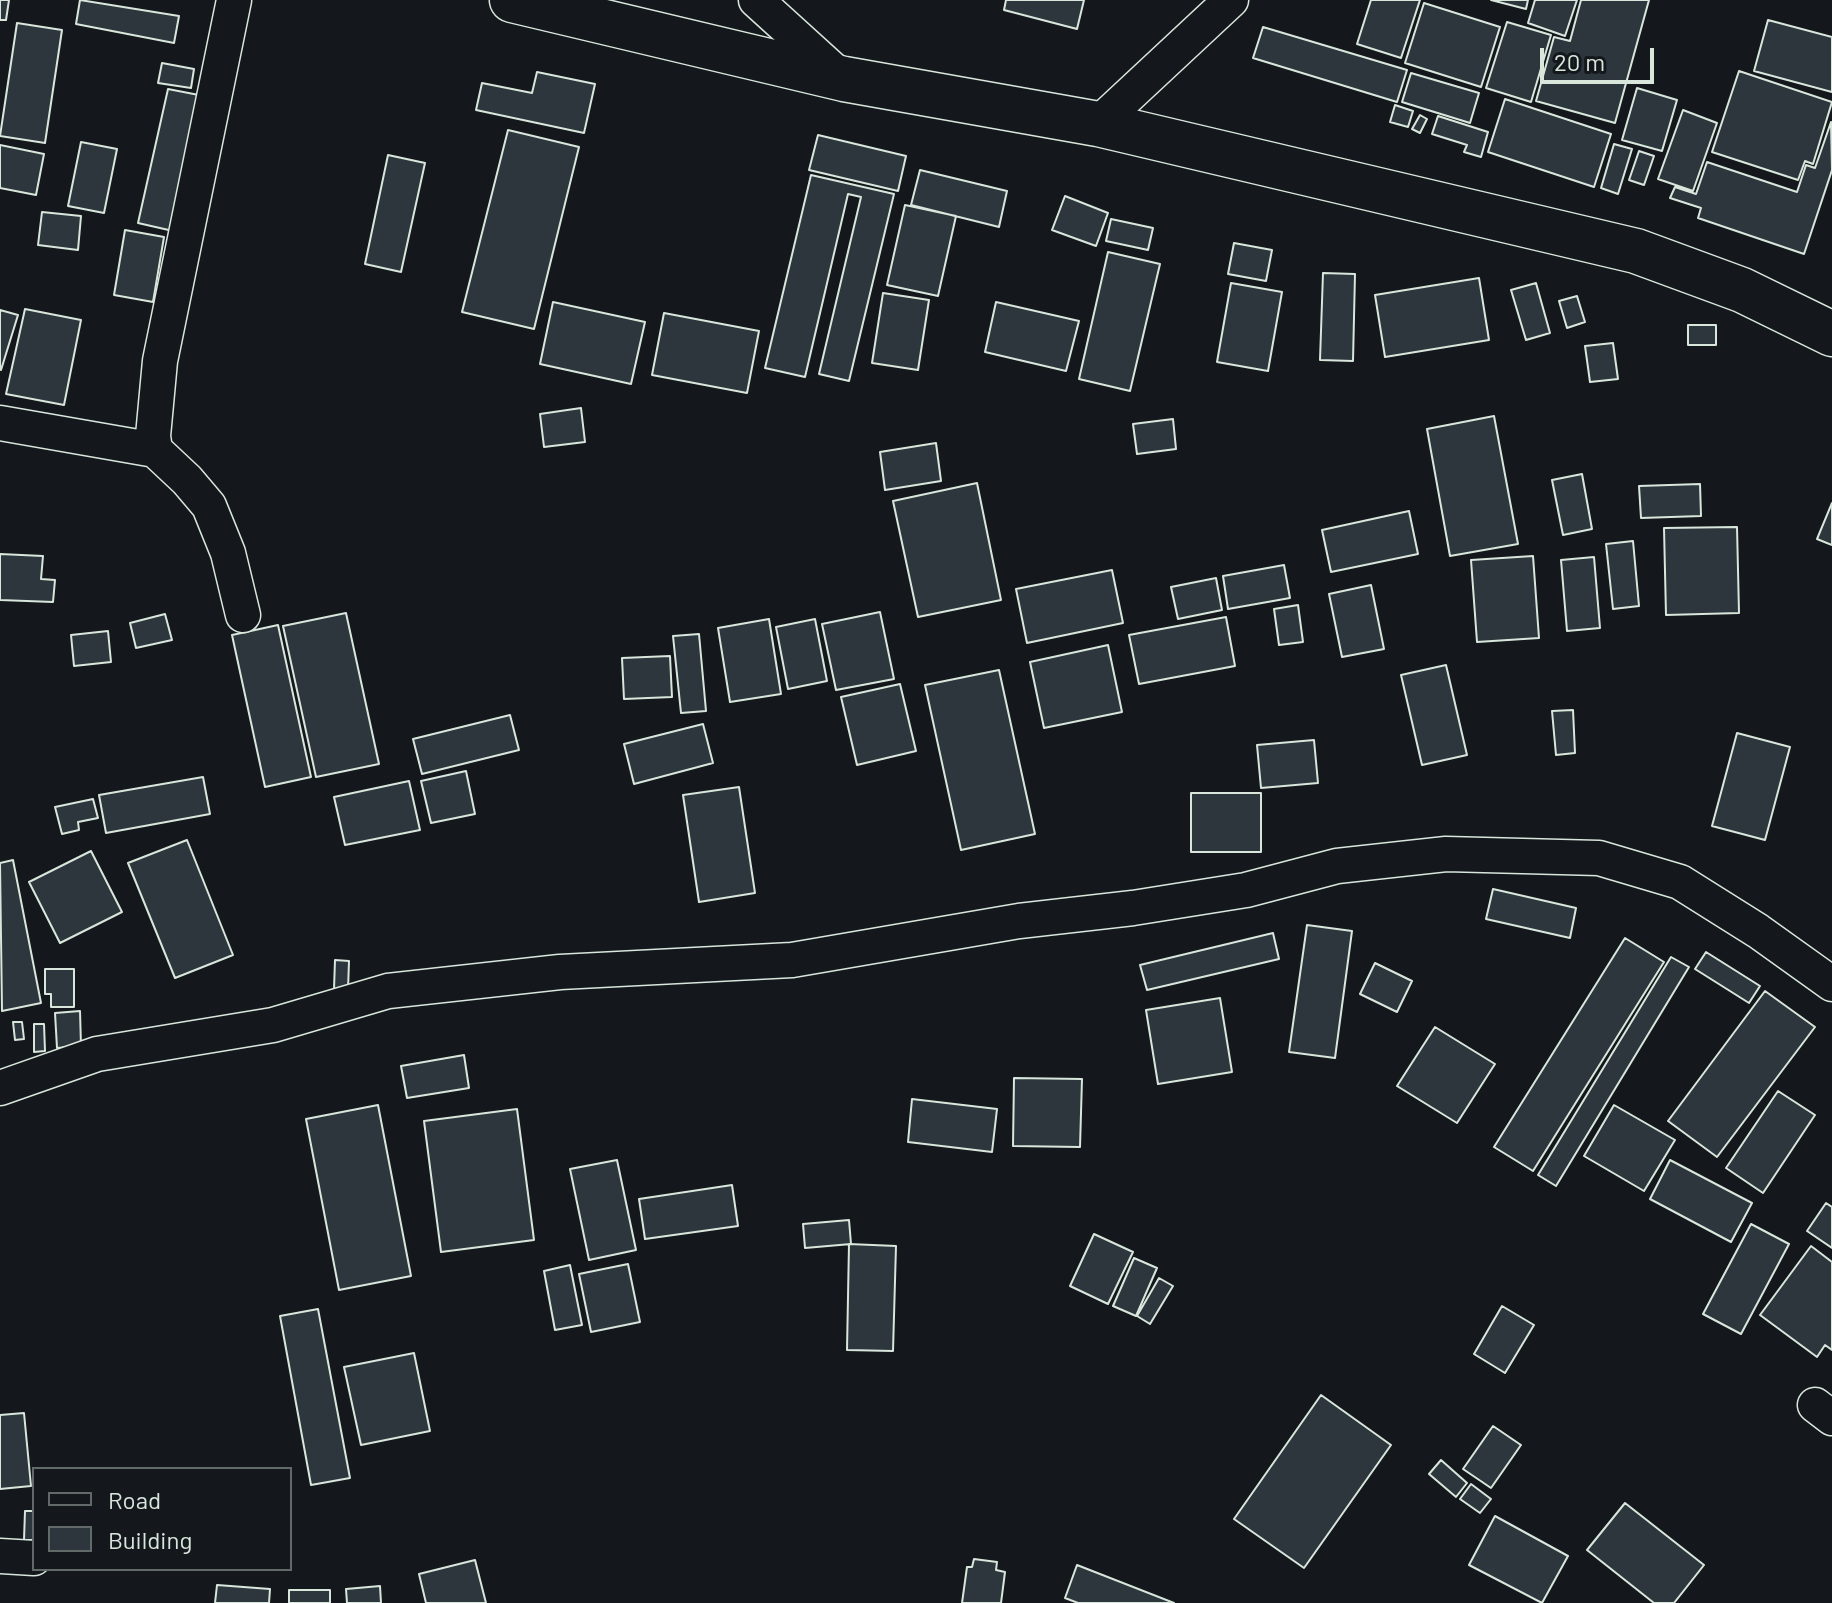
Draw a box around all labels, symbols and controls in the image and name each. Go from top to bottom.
scale bar [1544,32,1658,82]
text: 20 m [1554,47,1605,76]
legend [32,1467,292,1571]
text: Road [108,1485,161,1514]
text: Building [108,1525,192,1554]

